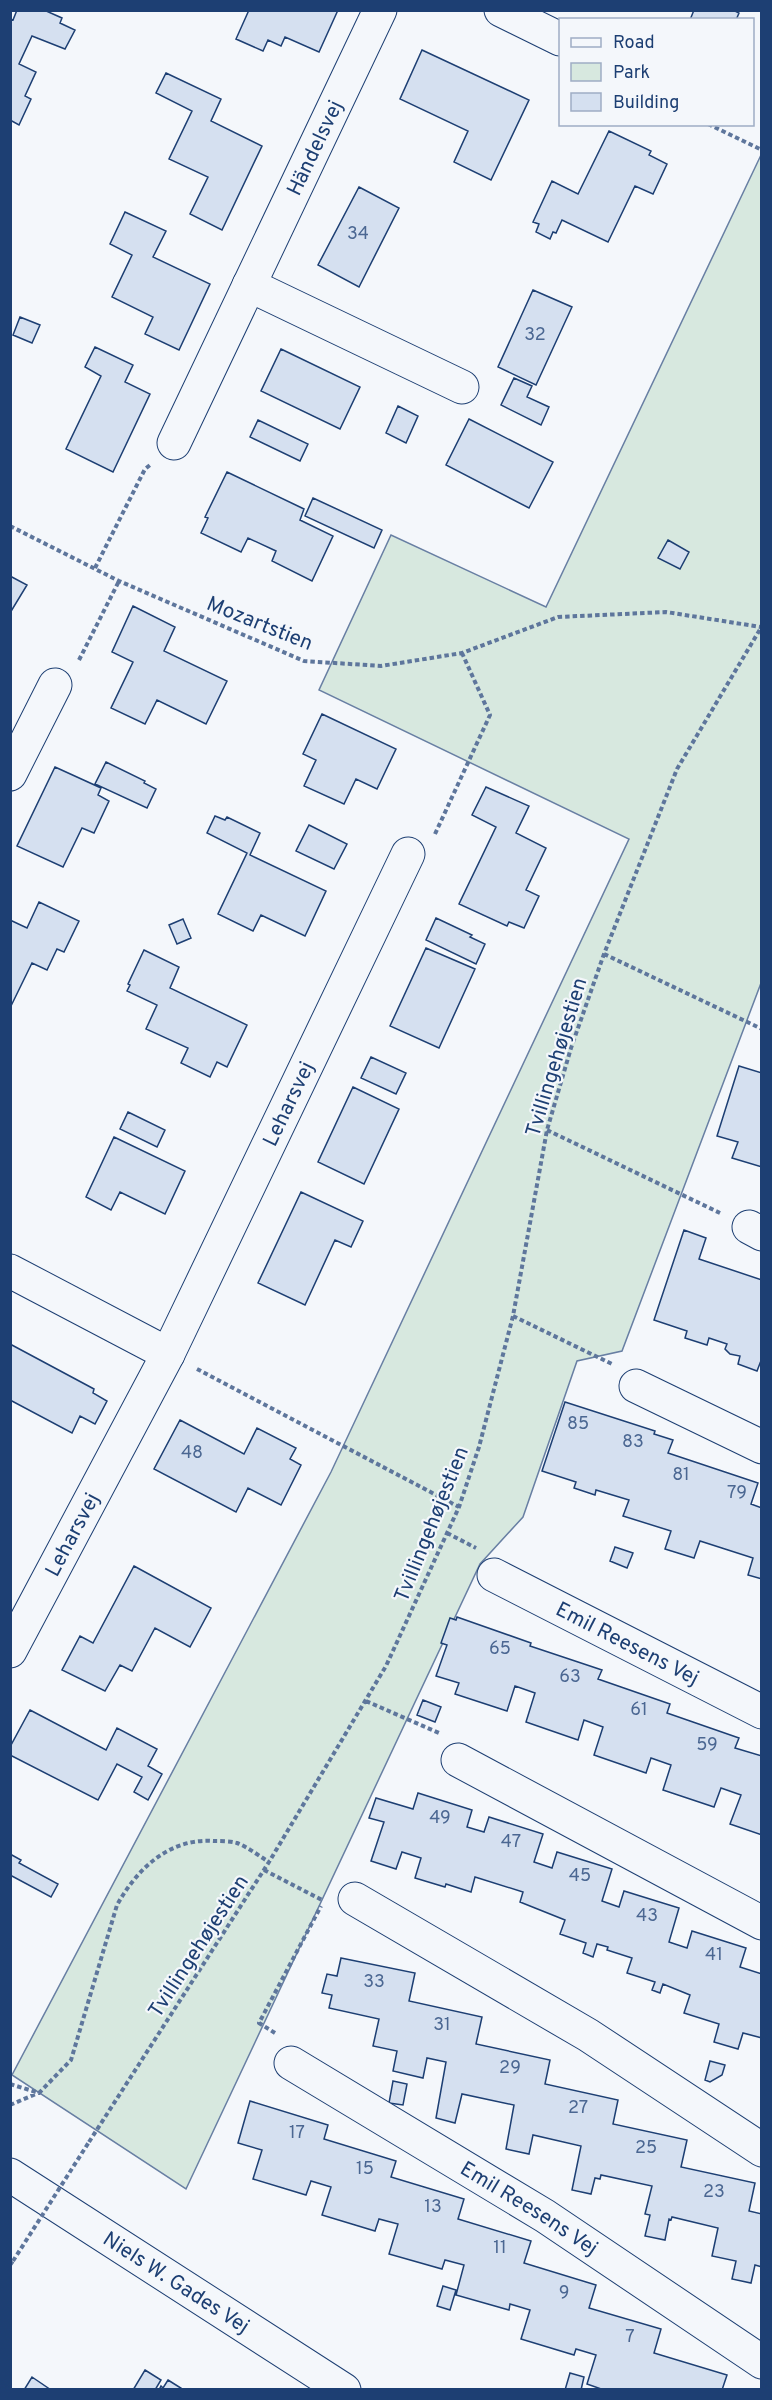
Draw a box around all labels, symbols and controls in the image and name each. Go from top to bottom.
legend [559,18,754,126]
text: Road [613,32,655,55]
text: Park [613,62,650,85]
text: Building [613,92,679,115]
street label: Händelsvej [282,96,350,201]
house number: 34 [347,223,369,246]
house number: 32 [524,324,546,347]
street label: Mozartstien [202,591,317,658]
street label: Tvillingehøjestien [520,975,594,1140]
street label: Leharsvej [258,1057,321,1151]
house number: 85 [567,1413,589,1436]
house number: 83 [622,1431,644,1454]
house number: 48 [181,1442,203,1465]
street label: Tvillingehøjestien [389,1443,476,1606]
house number: 81 [672,1464,690,1487]
house number: 79 [727,1482,747,1505]
street label: Leharsvej [40,1489,107,1582]
street label: Emil Reesens Vej [551,1597,703,1693]
house number: 65 [489,1638,511,1661]
house number: 63 [559,1666,581,1689]
house number: 61 [630,1699,648,1722]
house number: 59 [696,1734,718,1757]
house number: 49 [429,1807,451,1830]
house number: 47 [501,1831,521,1854]
house number: 45 [569,1865,591,1888]
street label: Tvillingehøjestien [143,1870,256,2023]
house number: 43 [636,1905,658,1928]
house number: 41 [705,1944,723,1967]
house number: 33 [363,1971,385,1994]
house number: 31 [433,2014,451,2037]
house number: 29 [499,2057,521,2080]
house number: 27 [568,2097,588,2120]
house number: 17 [289,2122,305,2145]
house number: 25 [635,2137,657,2160]
street label: Emil Reesens Vej [455,2156,603,2263]
house number: 15 [356,2158,374,2181]
house number: 23 [703,2181,725,2204]
house number: 13 [424,2196,442,2219]
street label: Niels W. Gades Vej [97,2226,254,2341]
house number: 11 [493,2237,507,2260]
house number: 9 [559,2282,569,2305]
house number: 7 [625,2326,635,2349]

